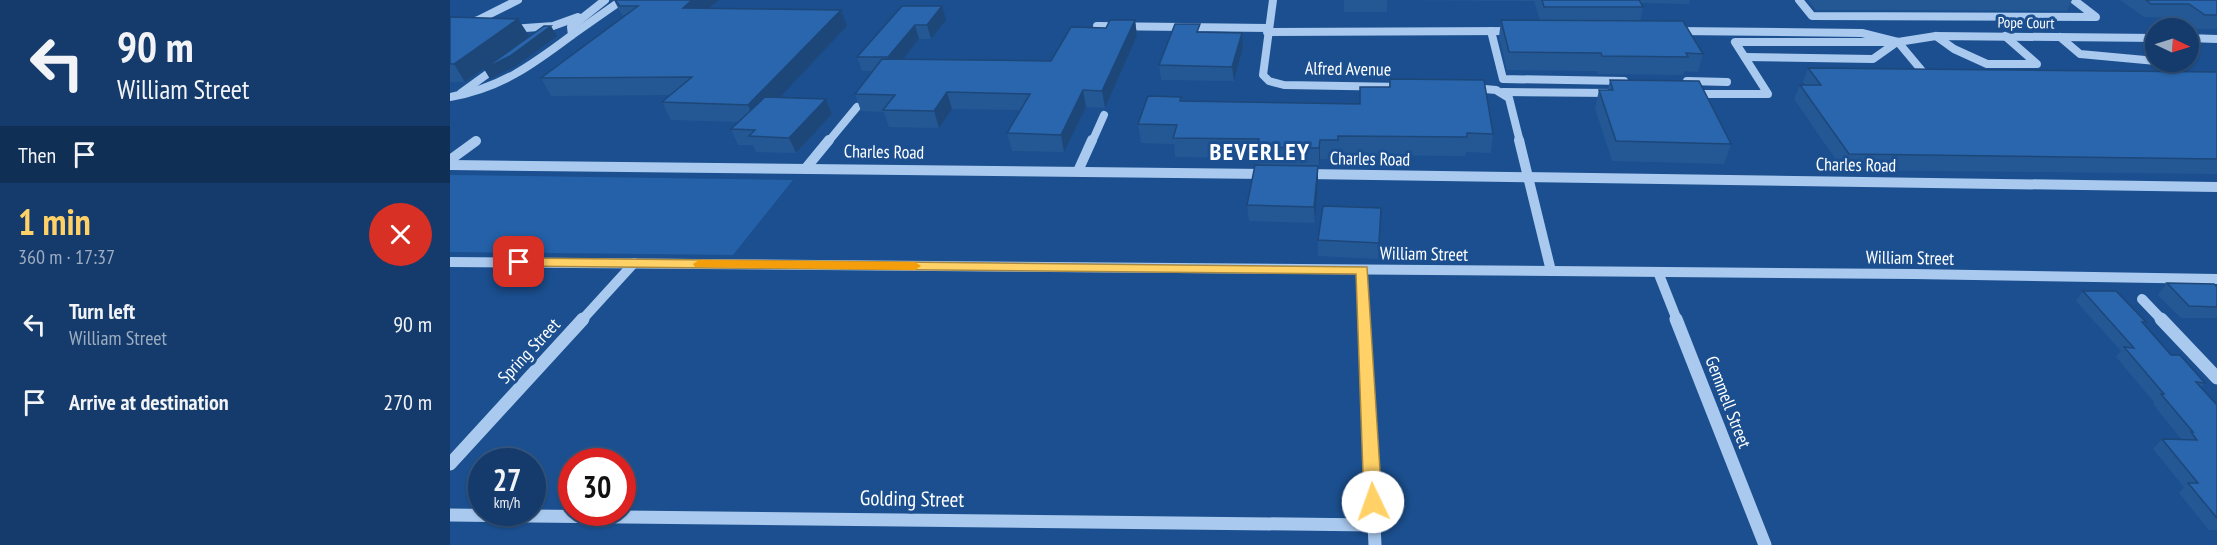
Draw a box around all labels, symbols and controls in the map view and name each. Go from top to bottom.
street label: Pope Court [1997,13,2055,32]
north arrow [2145,18,2199,72]
map controls [2145,18,2199,72]
text: 90 m [117,19,194,74]
icon: left [18,24,96,102]
street label: Alfred Avenue [1305,56,1391,81]
text: William Street [117,72,249,106]
district label: BEVERLEY [1210,136,1310,167]
icon: arrive [68,138,101,171]
street label: Charles Road [844,139,924,164]
text: Then [18,141,56,169]
street label: Charles Road [1330,146,1410,171]
street label: Charles Road [1816,152,1896,177]
text: 1 min [18,198,91,245]
button: close [369,203,432,266]
pin [493,236,544,287]
street label: William Street [1380,241,1468,266]
text: 360 m · 17:37 [18,244,115,270]
icon: arrive [502,245,535,278]
street label: William Street [1866,245,1954,270]
text: Turn left [69,297,135,325]
icon: left [18,308,51,341]
text: 90 m [393,310,432,338]
street label: Spring Street [493,313,565,388]
text: William Street [69,325,167,351]
street label: Gemmell Street [1700,353,1757,451]
icon: arrive [18,386,51,419]
text: Arrive at destination [69,388,229,416]
text: 270 m [383,388,432,416]
speed limit sign: 30 [558,448,636,526]
text: 27 [493,460,521,499]
position arrow [1341,470,1405,534]
street label: Golding Street [860,484,965,513]
text: km/h [494,493,520,512]

